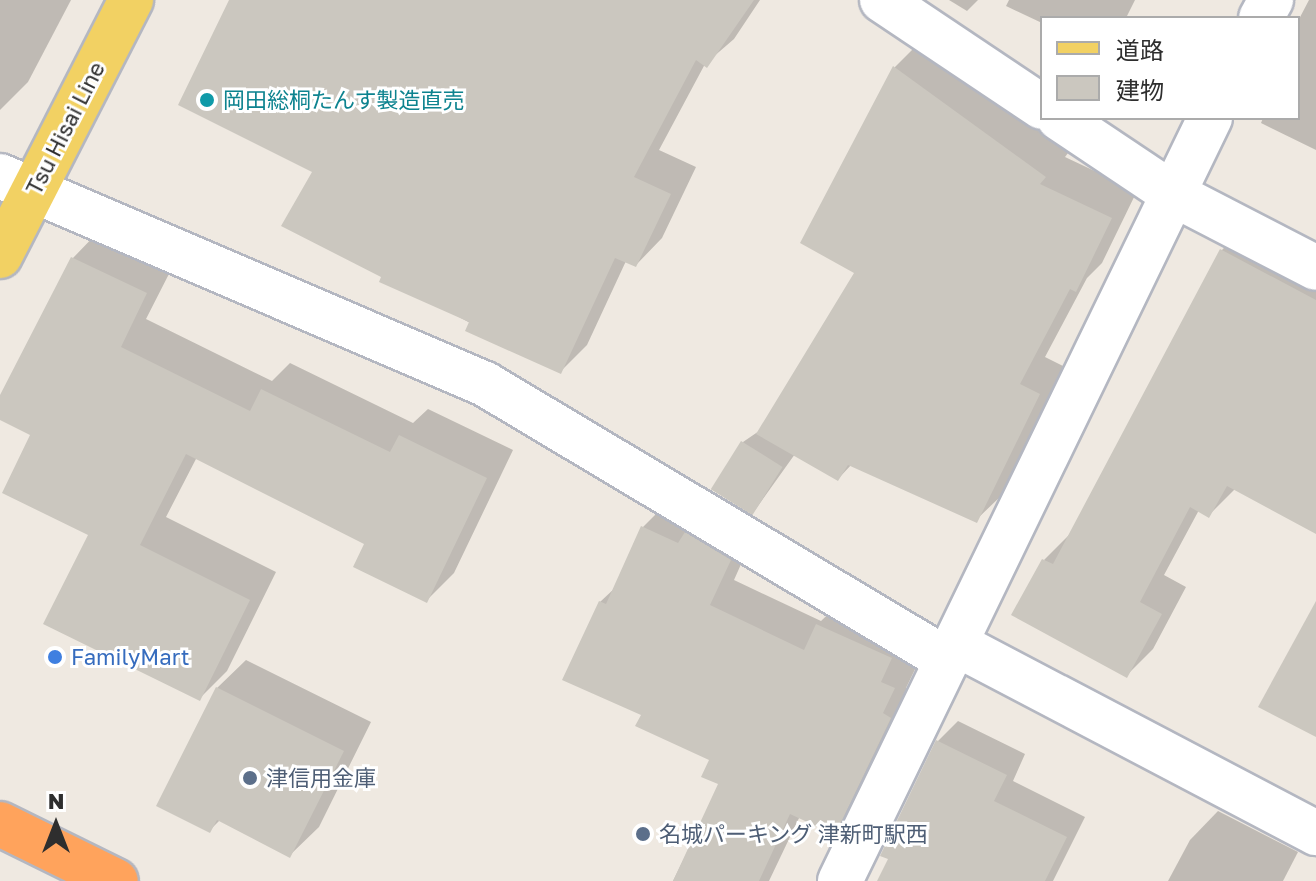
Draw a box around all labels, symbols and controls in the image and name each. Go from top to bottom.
legend [1040,16,1300,120]
text: 道路 [1116,35,1164,64]
street label: Tsu Hisai Line [20,57,110,199]
text: 建物 [1116,75,1164,104]
place label: 岡田総桐たんす製造直売 [223,87,465,113]
marker: 岡田総桐たんす製造直売 [198,91,216,109]
place label: FamilyMart [71,644,190,670]
marker: FamilyMart [46,648,64,666]
place label: 津信用金庫 [266,765,376,791]
marker: 津信用金庫 [241,769,259,787]
north arrow [16,785,96,865]
text: N [48,787,64,814]
place label: 名城パーキング 津新町駅西 [659,821,928,847]
marker: 名城パーキング 津新町駅西 [634,825,652,843]

